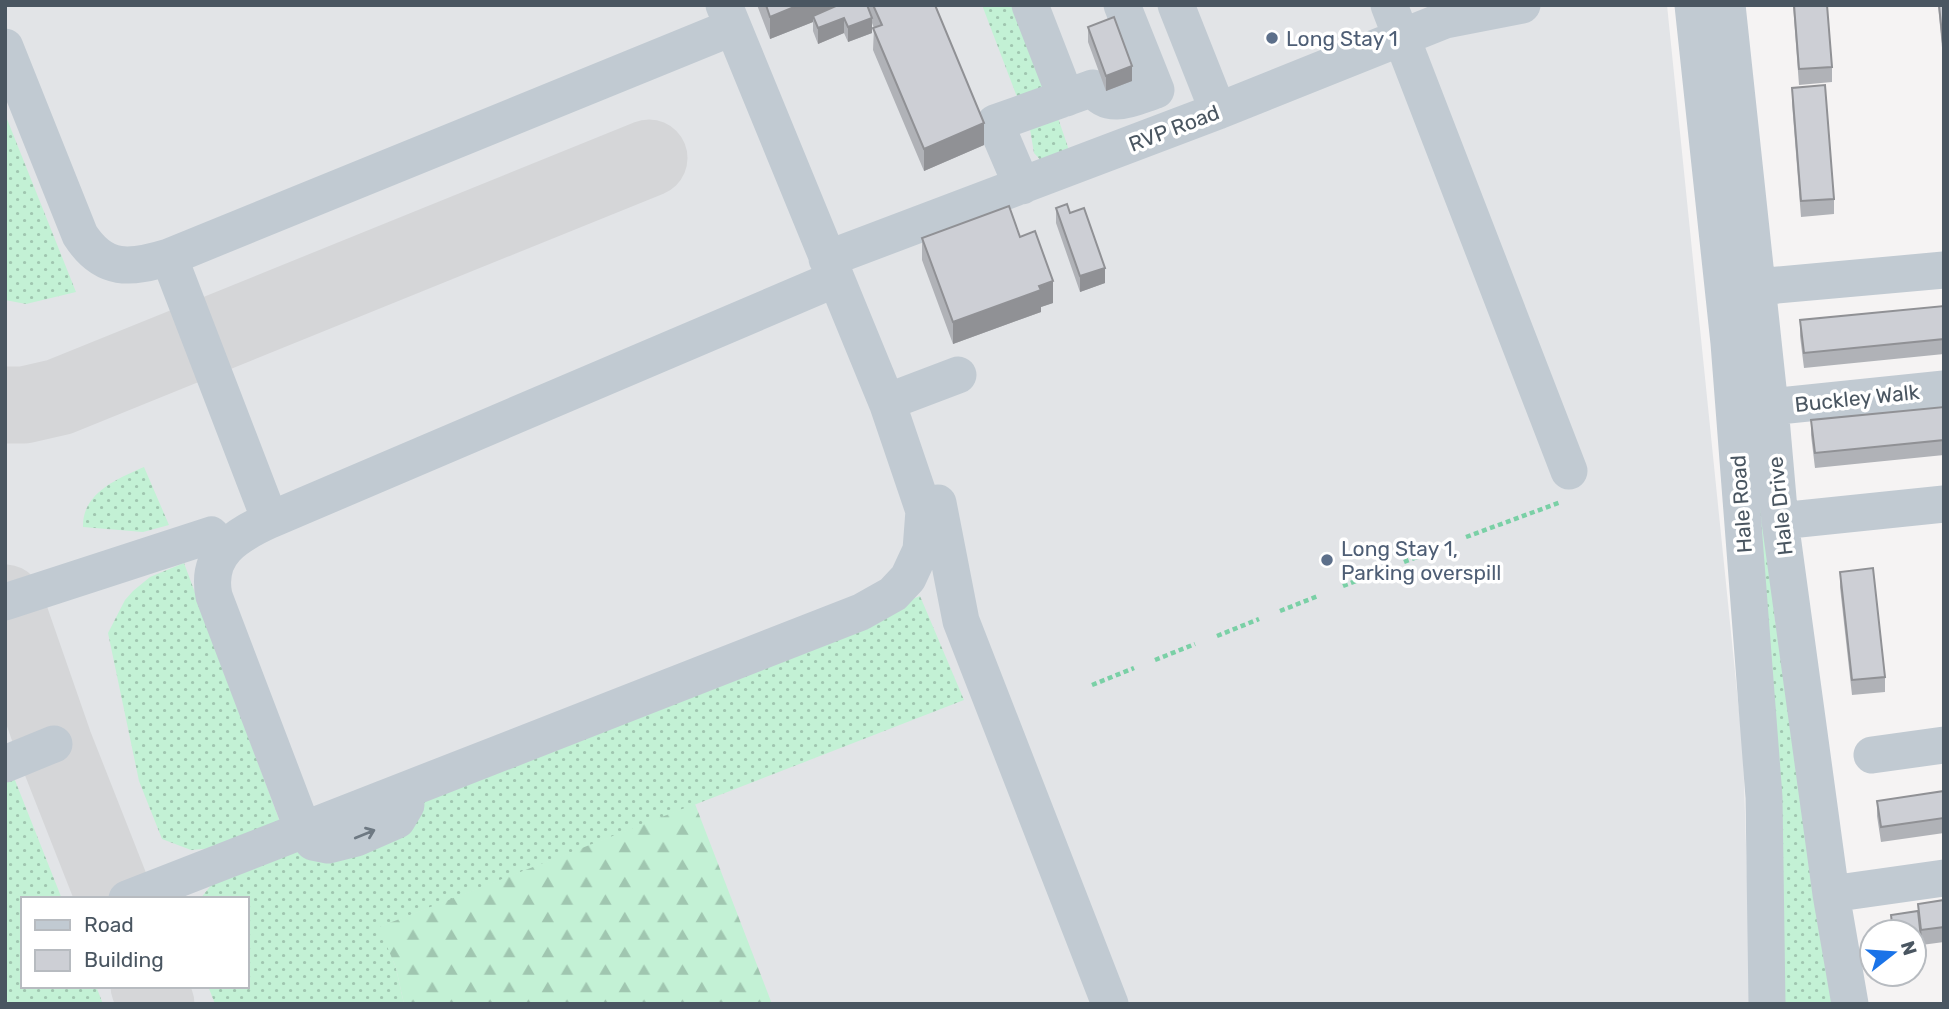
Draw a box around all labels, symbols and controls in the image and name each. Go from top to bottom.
place label: Long Stay 1 [1286,26,1398,51]
marker: Long Stay 1 [1264,30,1280,46]
street label: RVP Road [1125,99,1223,157]
street label: Buckley Walk [1793,379,1921,417]
street label: Hale Road [1725,454,1757,554]
street label: Hale Drive [1762,455,1798,557]
place label: Long Stay 1, Parking overspill [1341,536,1501,585]
marker: Long Stay 1, Parking overspill [1319,552,1335,568]
one-way arrow [353,827,375,840]
legend [21,897,248,988]
text: Road [84,912,134,937]
north arrow [1858,918,1928,988]
text: N [1896,938,1922,958]
text: Building [84,947,164,972]

